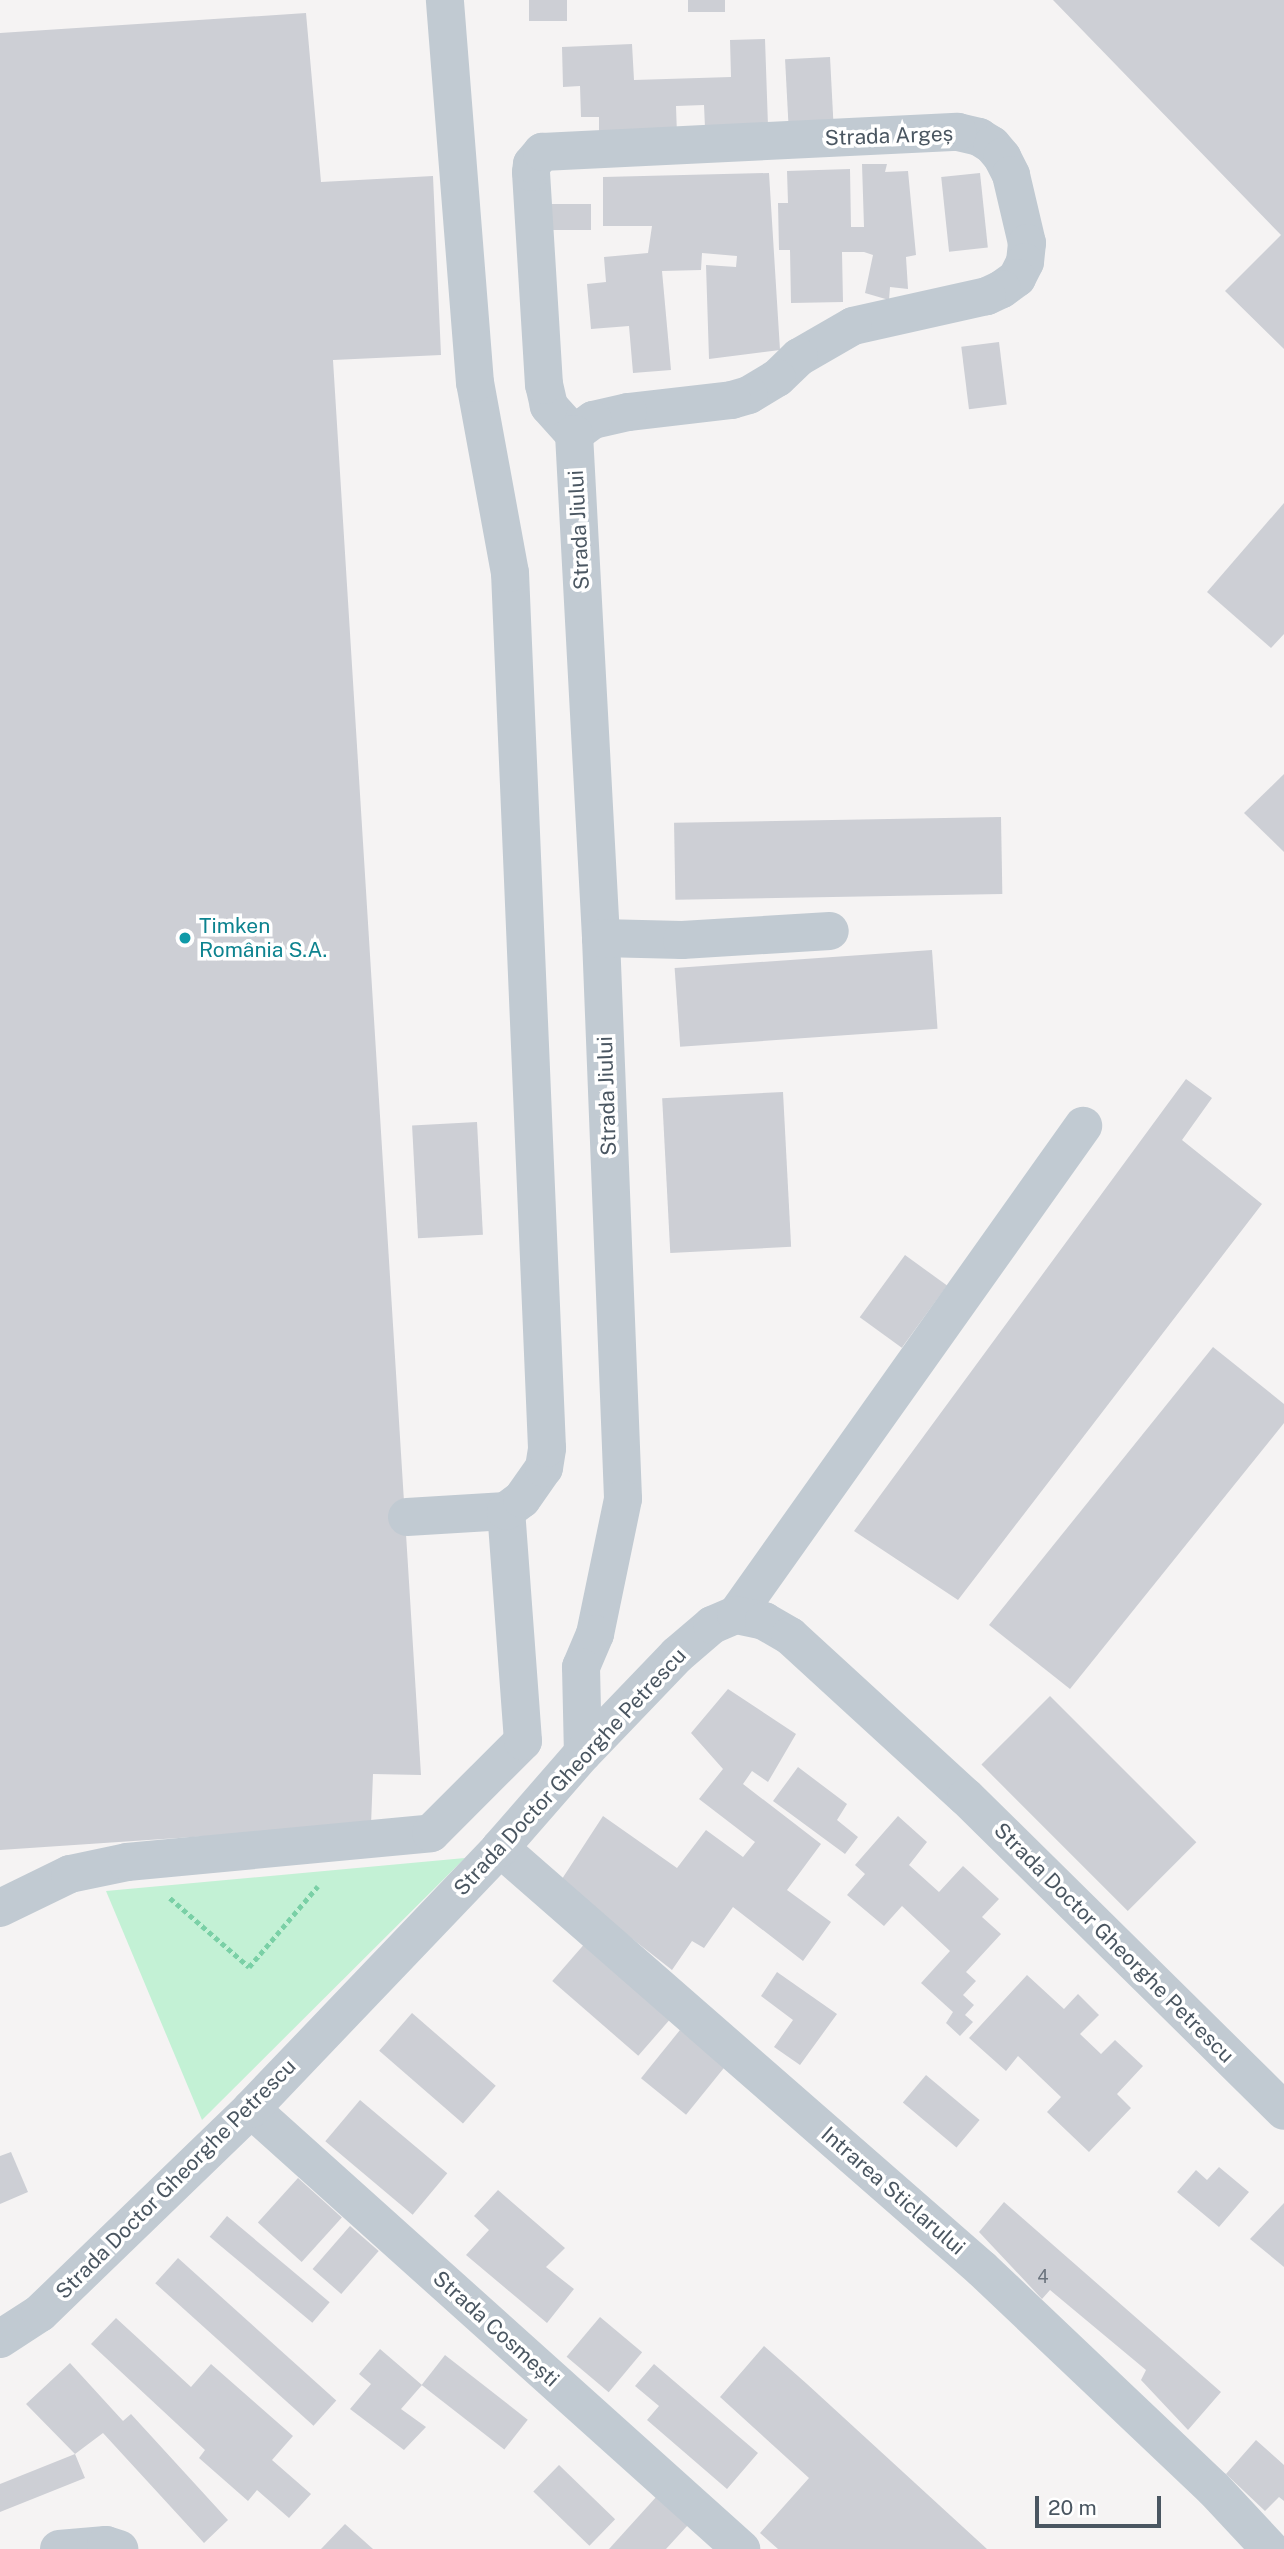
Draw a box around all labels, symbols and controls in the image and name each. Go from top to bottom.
street label: Strada Argeș [824,121,954,151]
street label: Strada Jiului [563,470,595,590]
place label: Timken România S.A. [199,913,327,963]
marker: Timken România S.A. [177,930,193,946]
street label: Strada Jiului [592,1036,622,1156]
street label: Strada Doctor Gheorghe Petrescu [449,1643,691,1901]
street label: Strada Doctor Gheorghe Petrescu [989,1818,1239,2068]
street label: Strada Doctor Gheorghe Petrescu [51,2054,301,2304]
street label: Intrarea Sticlarului [816,2122,970,2260]
street label: Strada Cosmești [428,2266,564,2392]
house number: 4 [1037,2266,1049,2288]
scale bar [1039,2482,1165,2526]
text: 20 m [1048,2495,1097,2520]

